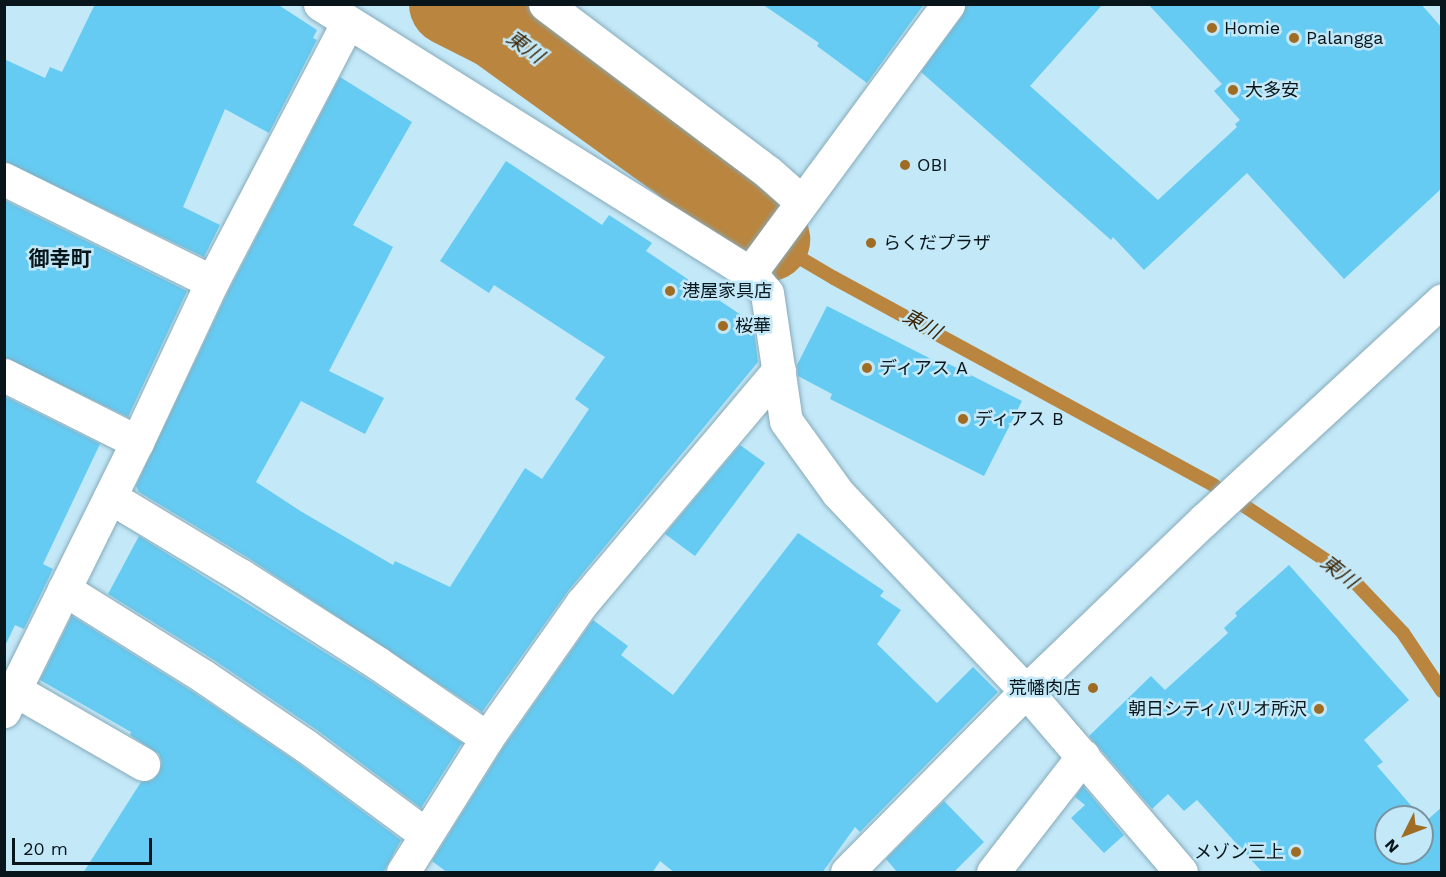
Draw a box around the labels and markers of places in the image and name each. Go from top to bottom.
place label: Homie [1224,17,1280,39]
marker: Homie [1205,21,1219,35]
place label: Palangga [1306,27,1383,49]
marker: Palangga [1287,31,1301,45]
place label: 大多安 [1245,79,1299,101]
marker: 大多安 [1226,83,1240,97]
place label: OBI [917,154,948,176]
marker: OBI [898,158,912,172]
place label: らくだプラザ [883,232,991,254]
marker: らくだプラザ [864,236,878,250]
place label: 港屋家具店 [682,280,772,302]
marker: 港屋家具店 [663,284,677,298]
place label: 桜華 [735,315,771,337]
marker: 桜華 [716,319,730,333]
place label: ディアス A [879,357,969,379]
marker: ディアス A [860,361,874,375]
place label: ディアス B [975,408,1065,430]
marker: ディアス B [956,412,970,426]
place label: 荒幡肉店 [1009,677,1081,699]
marker: 荒幡肉店 [1086,681,1100,695]
place label: 朝日シティパリオ所沢 [1127,698,1307,720]
marker: 朝日シティパリオ所沢 [1312,702,1326,716]
place label: メゾン三上 [1194,841,1284,863]
marker: メゾン三上 [1289,845,1303,859]

